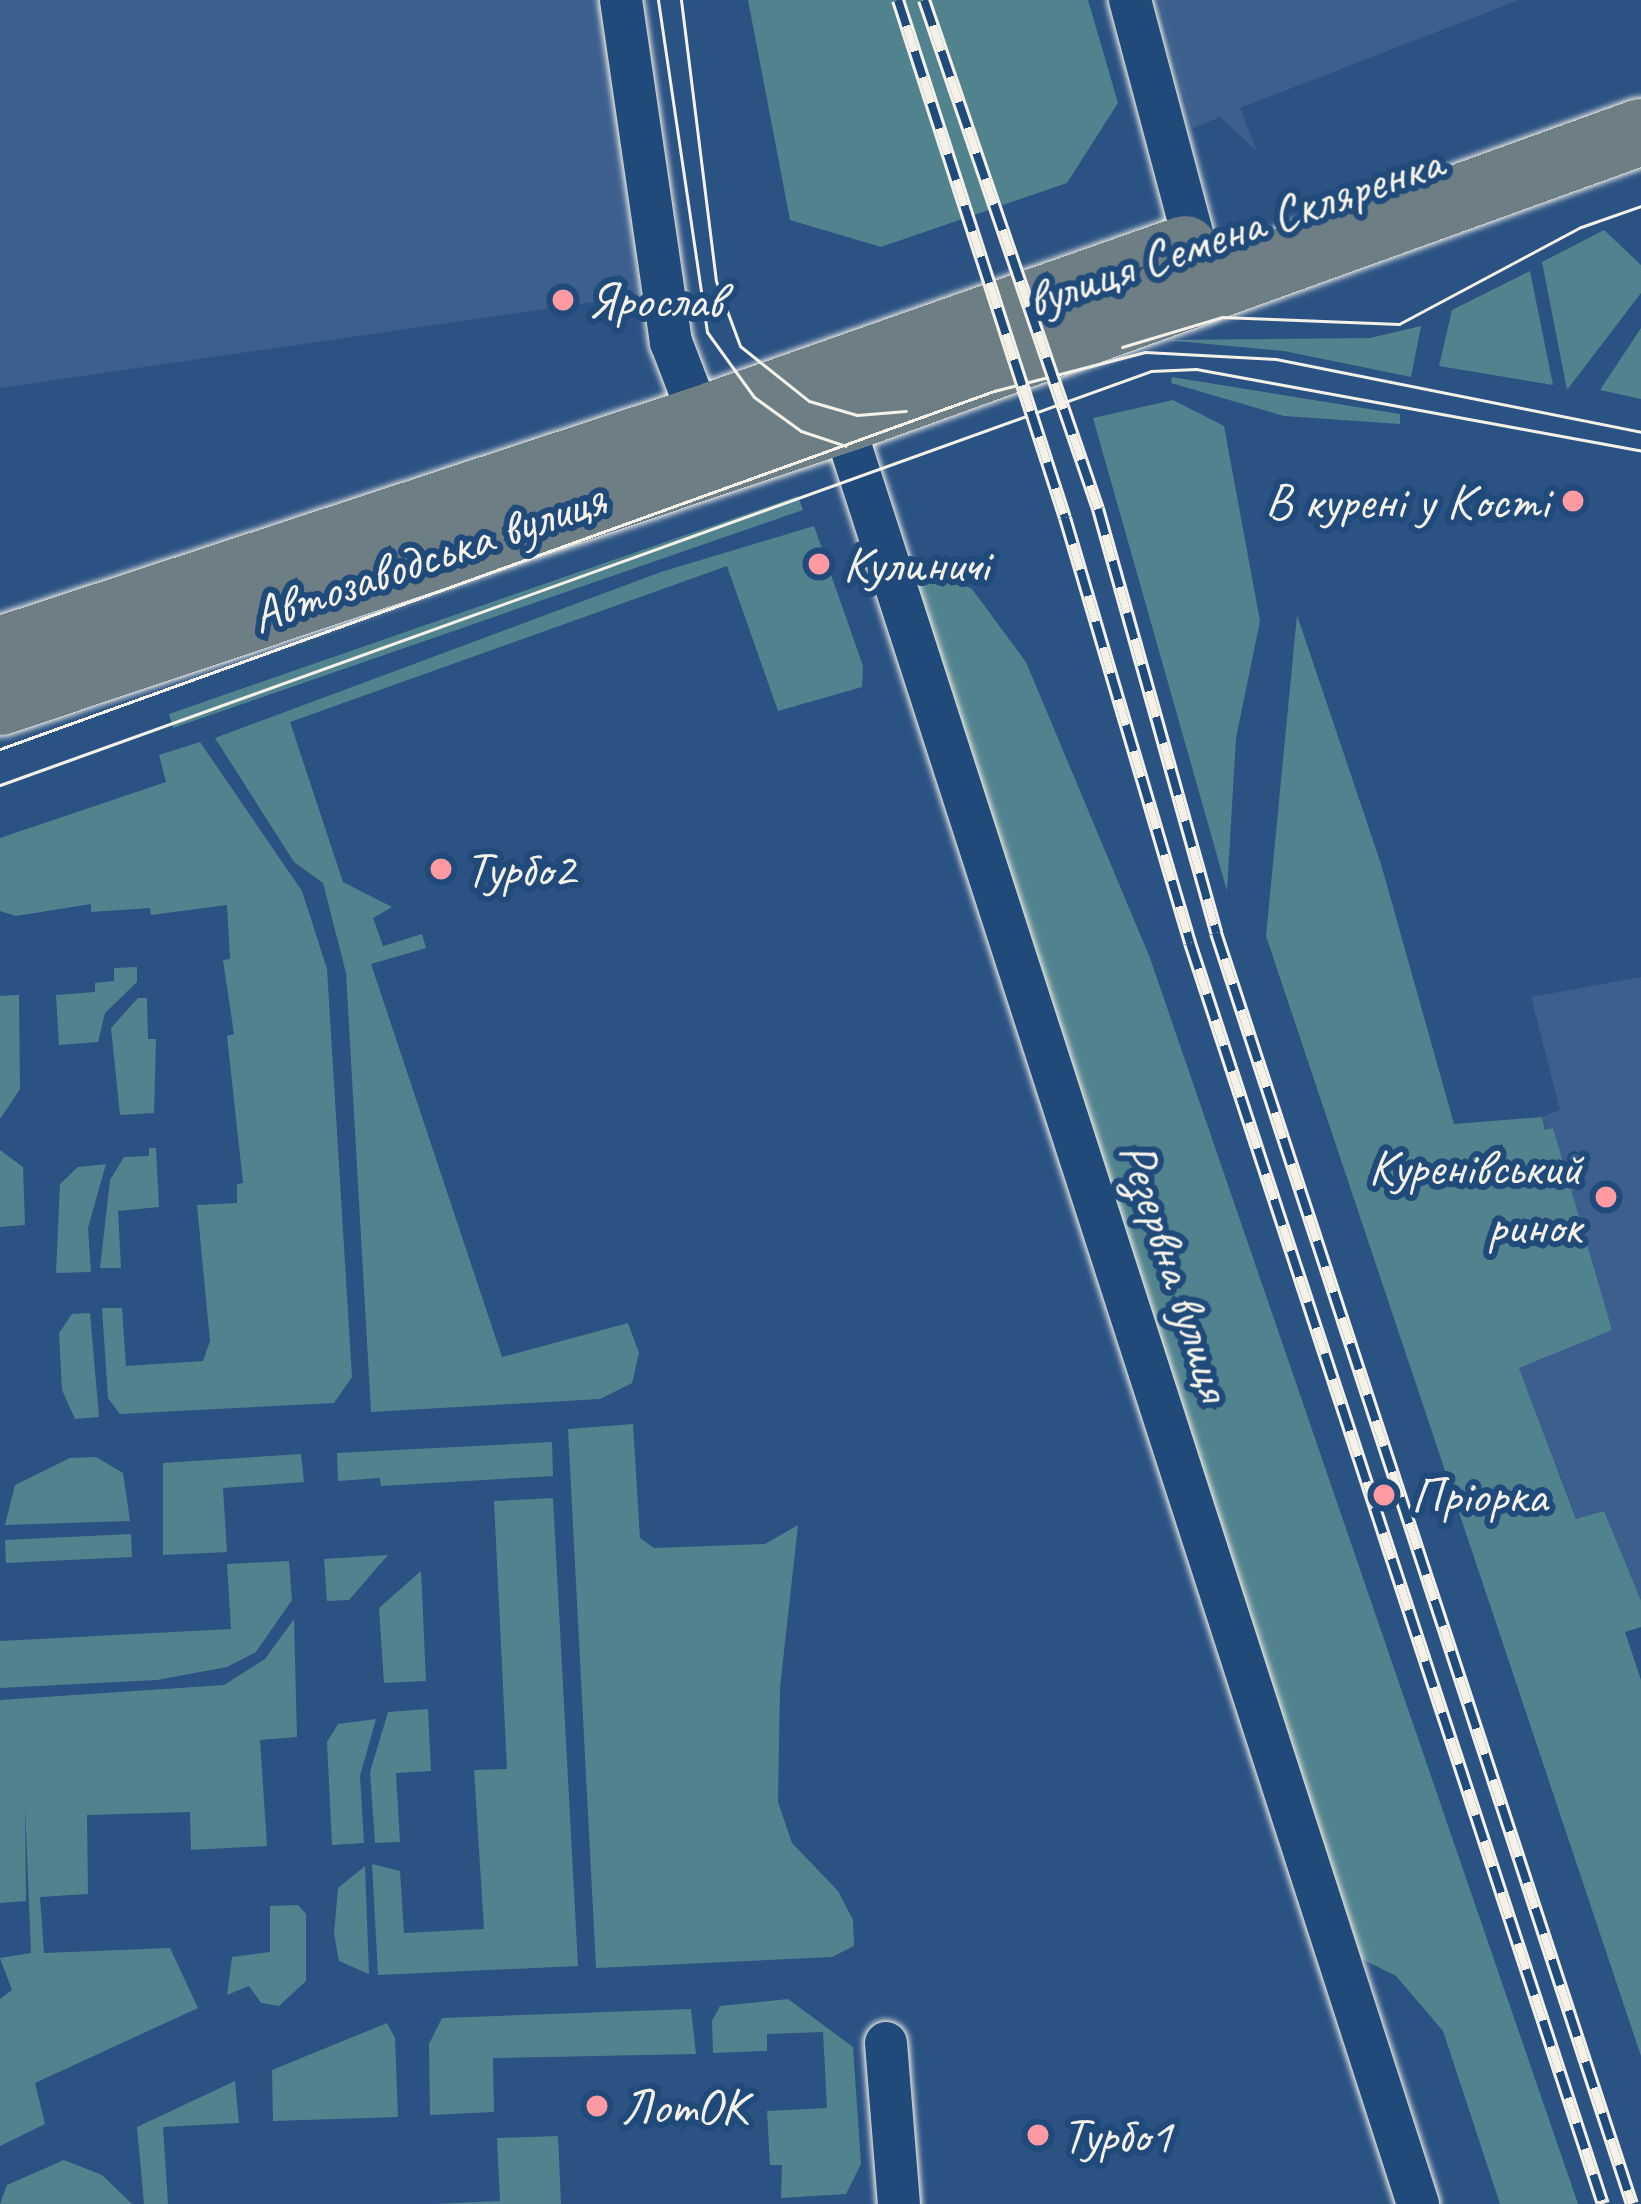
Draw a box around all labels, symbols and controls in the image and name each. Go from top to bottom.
street label: вулиця Семена Скляренка [1020,132,1448,330]
place label: Ярослав [587,269,722,331]
marker: Ярослав [550,287,576,313]
street label: Автозаводська вулиця [243,468,613,646]
place label: В курені у Кості [1268,470,1549,532]
marker: В курені у Кості [1560,488,1586,514]
place label: Кулиничі [843,533,989,595]
marker: Кулиничі [806,551,832,577]
place label: Турбо2 [465,838,575,900]
marker: Турбо2 [428,856,454,882]
street label: Резервна вулиця [1106,1135,1246,1407]
place label: Куренівський ринок [1368,1137,1582,1257]
marker: Куренівський ринок [1593,1184,1619,1210]
place label: Пріорка [1411,1464,1547,1526]
marker: Пріорка [1368,1479,1400,1511]
place label: ЛотОК [621,2075,746,2137]
marker: ЛотОК [584,2093,610,2119]
place label: Турбо1 [1062,2104,1172,2166]
marker: Турбо1 [1025,2122,1051,2148]

